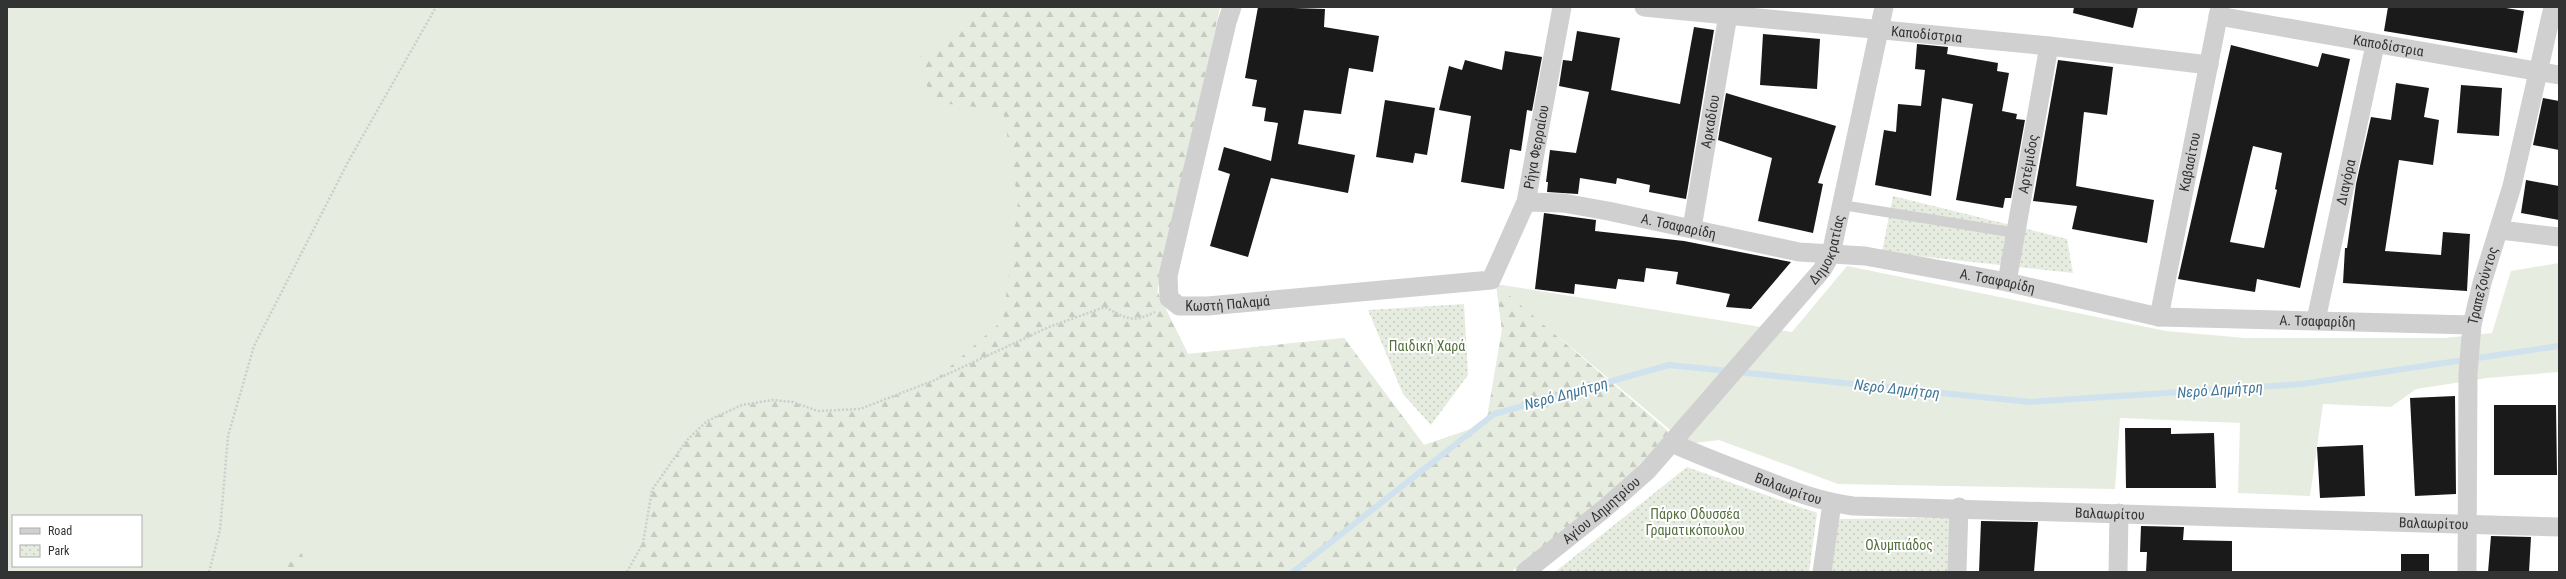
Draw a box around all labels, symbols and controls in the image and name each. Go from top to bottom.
street label: Καποδίστρια [1890,23,1963,46]
street label: Καποδίστρια [2352,32,2425,59]
street label: Αρκαδίου [1698,93,1722,149]
street label: Ρήγα Φερραίου [1521,103,1552,190]
street label: Καβασίτου [2176,131,2203,193]
street label: Αρτέμιδος [2015,133,2041,195]
street label: Διαγόρα [2333,158,2358,207]
street label: Α. Τσαφαρίδη [1640,210,1718,242]
street label: Δημοκρατίας [1805,213,1847,288]
street label: Τραπεζούντος [2464,245,2501,326]
street label: Α. Τσαφαρίδη [1959,266,2037,296]
street label: Κωστή Παλαμά [1185,292,1270,314]
street label: Α. Τσαφαρίδη [2279,312,2356,330]
park label: Παιδική Χαρά [1389,338,1465,354]
water label: Νερό Δημήτρη [1522,374,1610,414]
water label: Νερό Δημήτρη [1853,376,1941,402]
water label: Νερό Δημήτρη [2177,378,2263,402]
street label: Βαλαωρίτου [1753,469,1824,507]
street label: Αγίου Δημητρίου [1559,473,1643,547]
street label: Βαλαωρίτου [2075,505,2145,523]
park label: Πάρκο Οδυσσέα Γραματικόπουλου [1646,506,1745,538]
street label: Βαλαωρίτου [2399,514,2469,532]
legend [12,515,142,567]
text: Road [48,524,72,538]
park label: Ολυμπιάδος [1865,537,1933,553]
text: Park [48,544,70,558]

